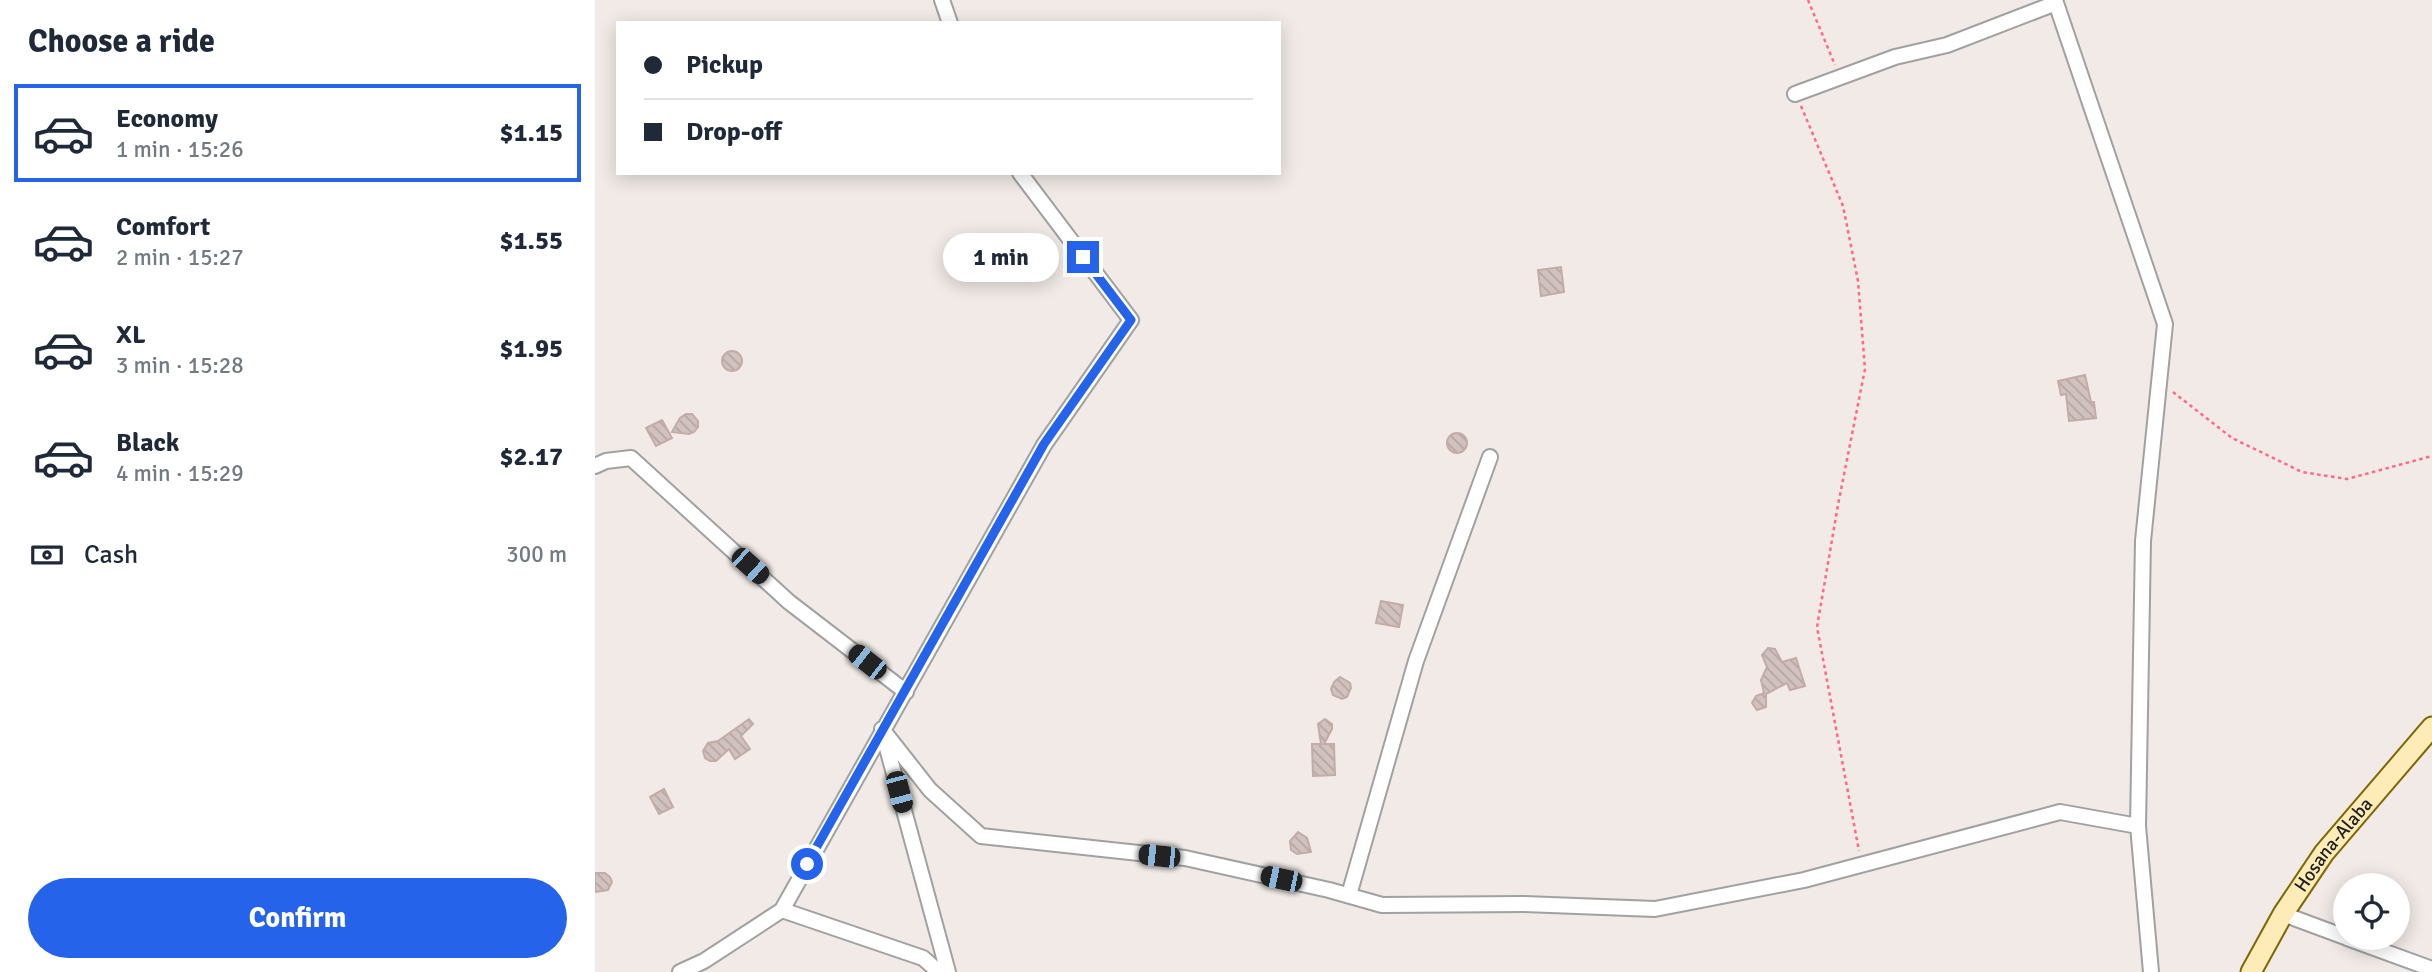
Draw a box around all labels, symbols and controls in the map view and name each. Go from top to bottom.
text: Choose a ride [28,22,215,61]
text: Pickup [686,49,763,81]
icon: car [32,102,95,165]
text: Economy [116,103,218,135]
text: Drop-off [686,116,782,148]
text: $1.15 [499,117,563,149]
text: 1 min · 15:26 [116,135,244,164]
icon: car [32,210,95,273]
text: Comfort [116,211,210,243]
text: $1.55 [499,225,563,257]
callout: 1 min [943,232,1058,282]
route end [1067,241,1099,273]
text: 2 min · 15:27 [116,243,244,272]
text: 1 min [973,243,1029,272]
icon: car [32,318,95,381]
text: XL [116,319,146,351]
text: $1.95 [499,333,563,365]
text: 3 min · 15:28 [116,351,244,380]
icon: car [32,426,95,489]
text: Black [116,427,179,459]
text: $2.17 [499,441,563,473]
text: 4 min · 15:29 [116,459,244,488]
icon: cash [28,536,66,574]
text: Cash [84,539,138,571]
text: 300 m [506,540,567,569]
car [728,544,773,588]
car [844,641,891,683]
car [884,769,915,815]
street label: Hosana-Alaba [2289,793,2378,897]
car [1138,843,1181,869]
route start [791,848,823,880]
car [1259,864,1304,894]
map controls [2333,873,2410,950]
button: locate [2333,873,2410,950]
button: Confirm [28,878,567,958]

